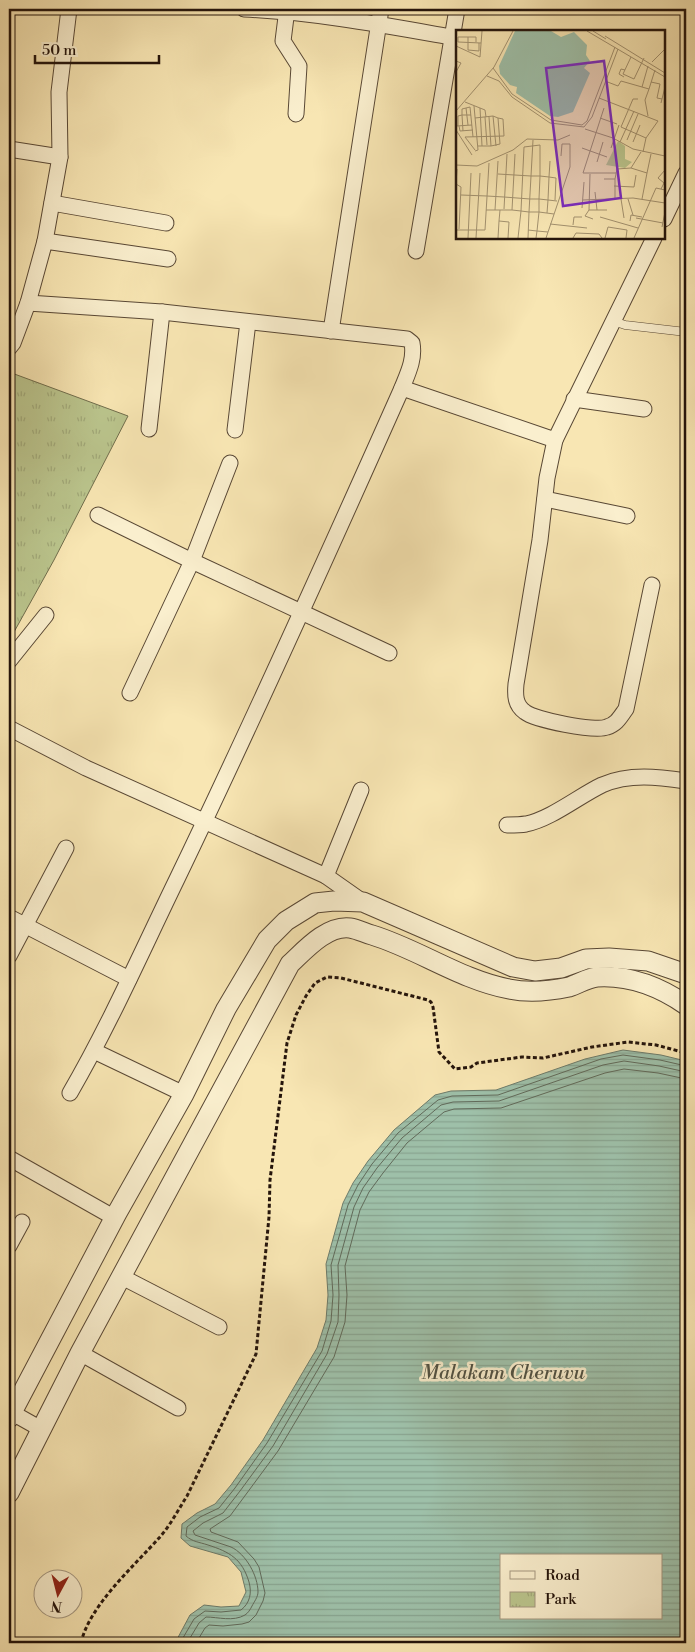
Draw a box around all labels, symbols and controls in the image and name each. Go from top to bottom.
inset map [456,30,665,239]
scale bar [35,32,159,64]
text: 50 m [42,41,76,60]
water label: Malakam Cheruvu [421,1361,585,1386]
legend [500,1554,662,1620]
text: Road [545,1566,580,1585]
north arrow [32,1570,82,1620]
text: Park [545,1590,577,1609]
text: N [50,1596,63,1616]

